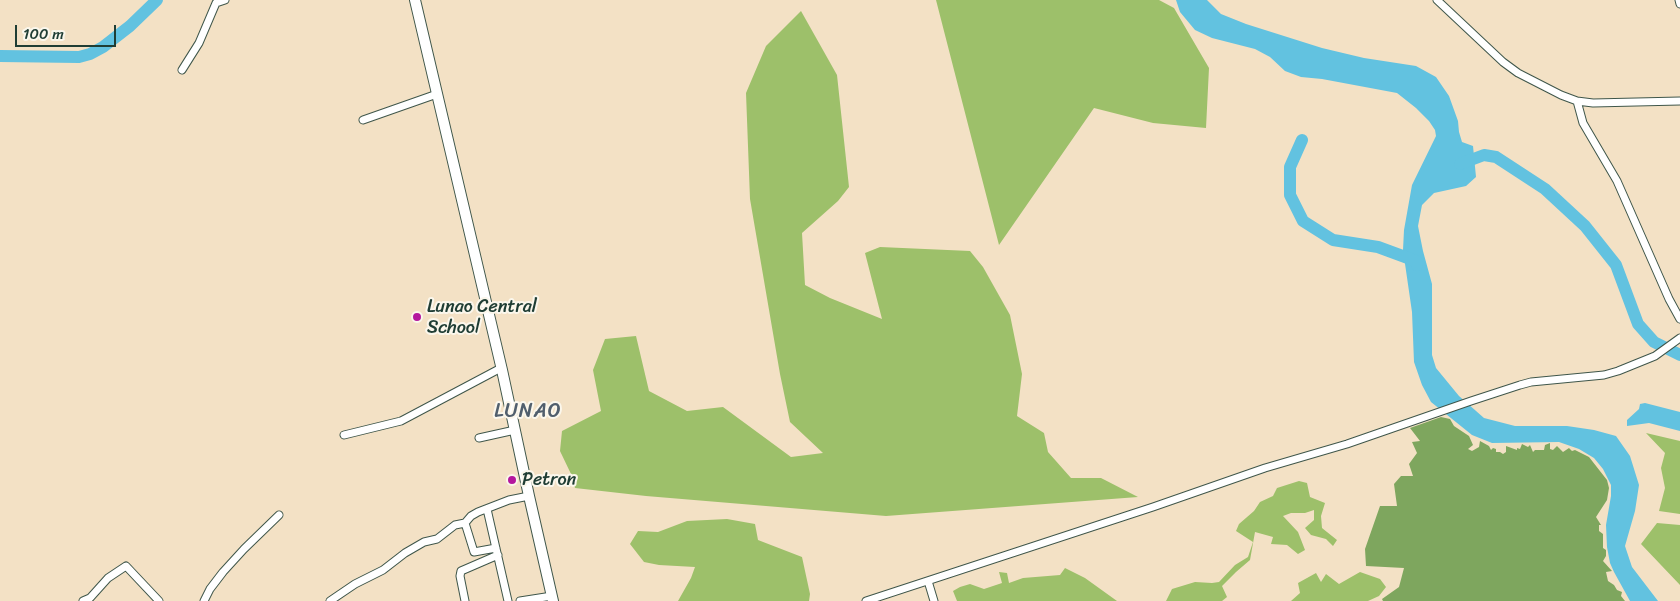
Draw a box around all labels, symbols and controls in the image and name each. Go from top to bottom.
scale bar [18,15,119,47]
text: 100 m [23,21,64,47]
place label: Lunao Central School [427,296,537,338]
marker: Lunao Central School [411,311,423,323]
district label: LUNAO [494,400,562,424]
place label: Petron [522,469,576,491]
marker: Petron [506,474,518,486]

